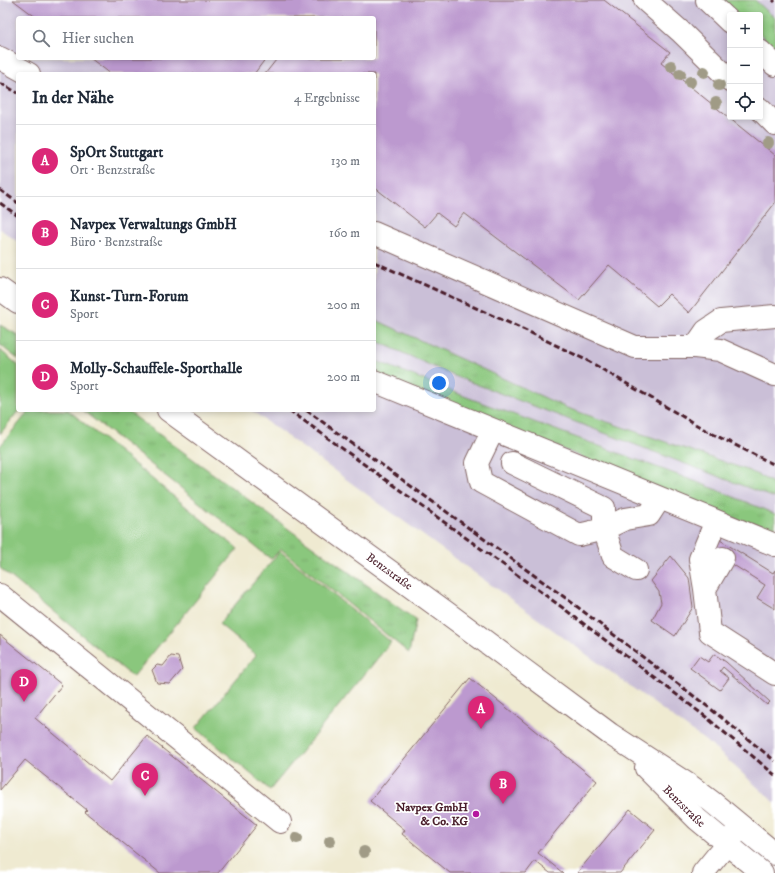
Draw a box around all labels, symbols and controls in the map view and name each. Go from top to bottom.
map controls [727,12,763,120]
button: + [727,12,763,48]
search box [16,16,376,60]
icon: search [30,27,52,49]
text: Hier suchen [62,29,134,48]
button: − [727,48,763,84]
button: locate [727,84,763,120]
text: In der Nähe [32,87,114,109]
text: 4 Ergebnisse [294,90,360,106]
text: SpOrt Stuttgart [70,143,163,162]
text: A [41,153,49,169]
text: 130 m [331,153,360,169]
text: Ort · Benzstraße [70,162,155,178]
text: Navpex Verwaltungs GmbH [70,215,237,234]
text: B [41,225,49,241]
text: 160 m [329,225,360,241]
text: Büro · Benzstraße [70,234,163,250]
text: Kunst-Turn-Forum [70,287,188,306]
text: C [41,297,49,313]
text: 200 m [327,297,360,313]
text: Sport [70,306,99,322]
text: Molly-Schauffele-Sporthalle [70,359,242,378]
text: D [40,369,50,385]
text: 200 m [327,369,360,385]
your location [429,373,449,393]
text: Sport [70,378,99,394]
street label: Benzstraße [363,549,416,593]
pin: D [11,669,37,702]
pin: A [468,696,494,729]
pin: C [132,763,158,796]
pin: B [490,771,516,804]
street label: Benzstraße [660,782,709,830]
place label: Navpex GmbH & Co. KG [396,800,469,829]
marker: Navpex GmbH & Co. KG [471,809,481,819]

